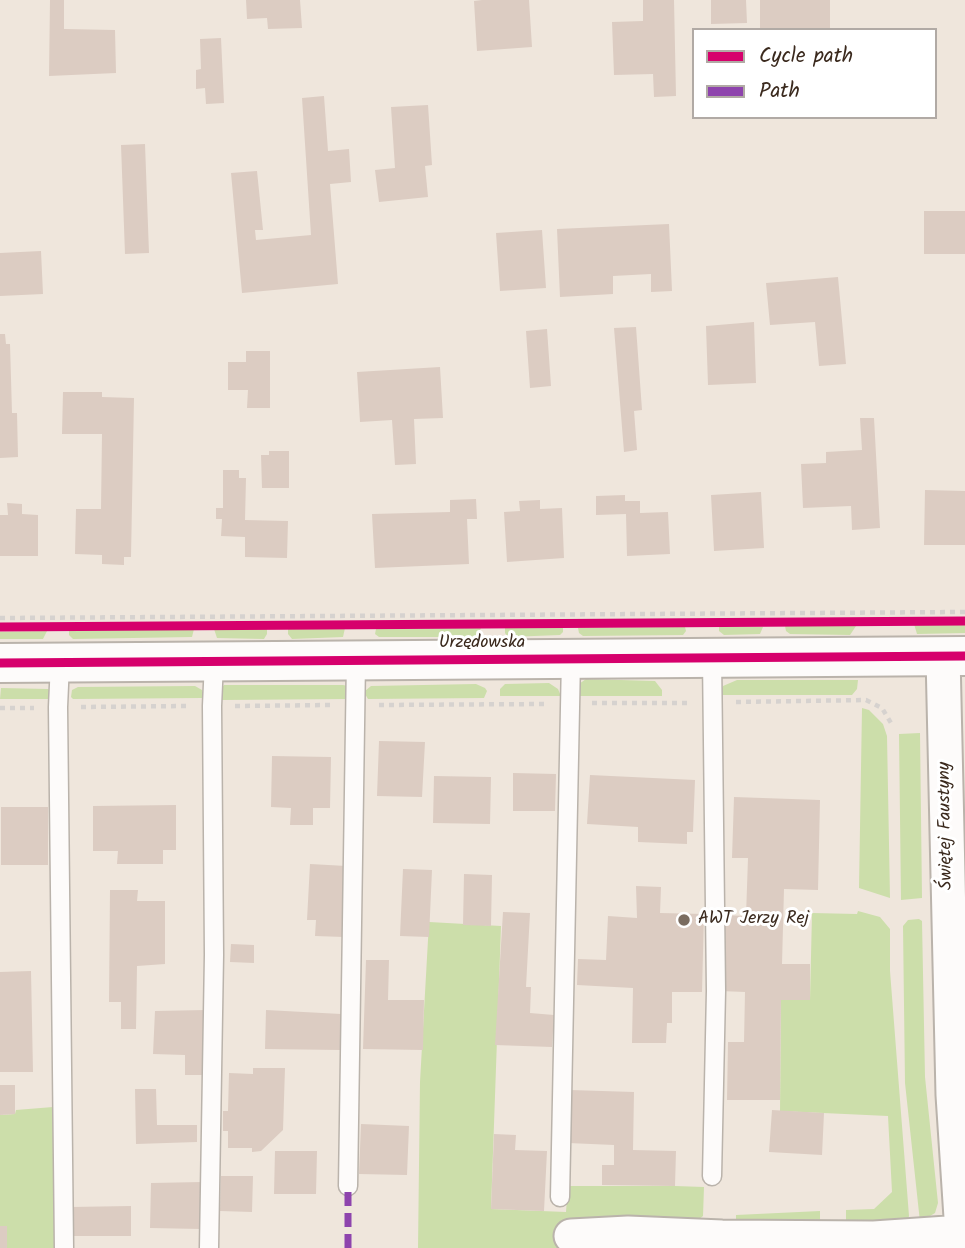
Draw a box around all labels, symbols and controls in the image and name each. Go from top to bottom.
legend [692,28,937,119]
text: Cycle path [759,40,853,73]
text: Path [759,75,800,108]
street label: Urzędowska [439,633,525,655]
street label: Świętej Faustyny [935,762,959,890]
place label: AWT Jerzy Rej [698,909,809,931]
marker: AWT Jerzy Rej [676,912,692,928]

